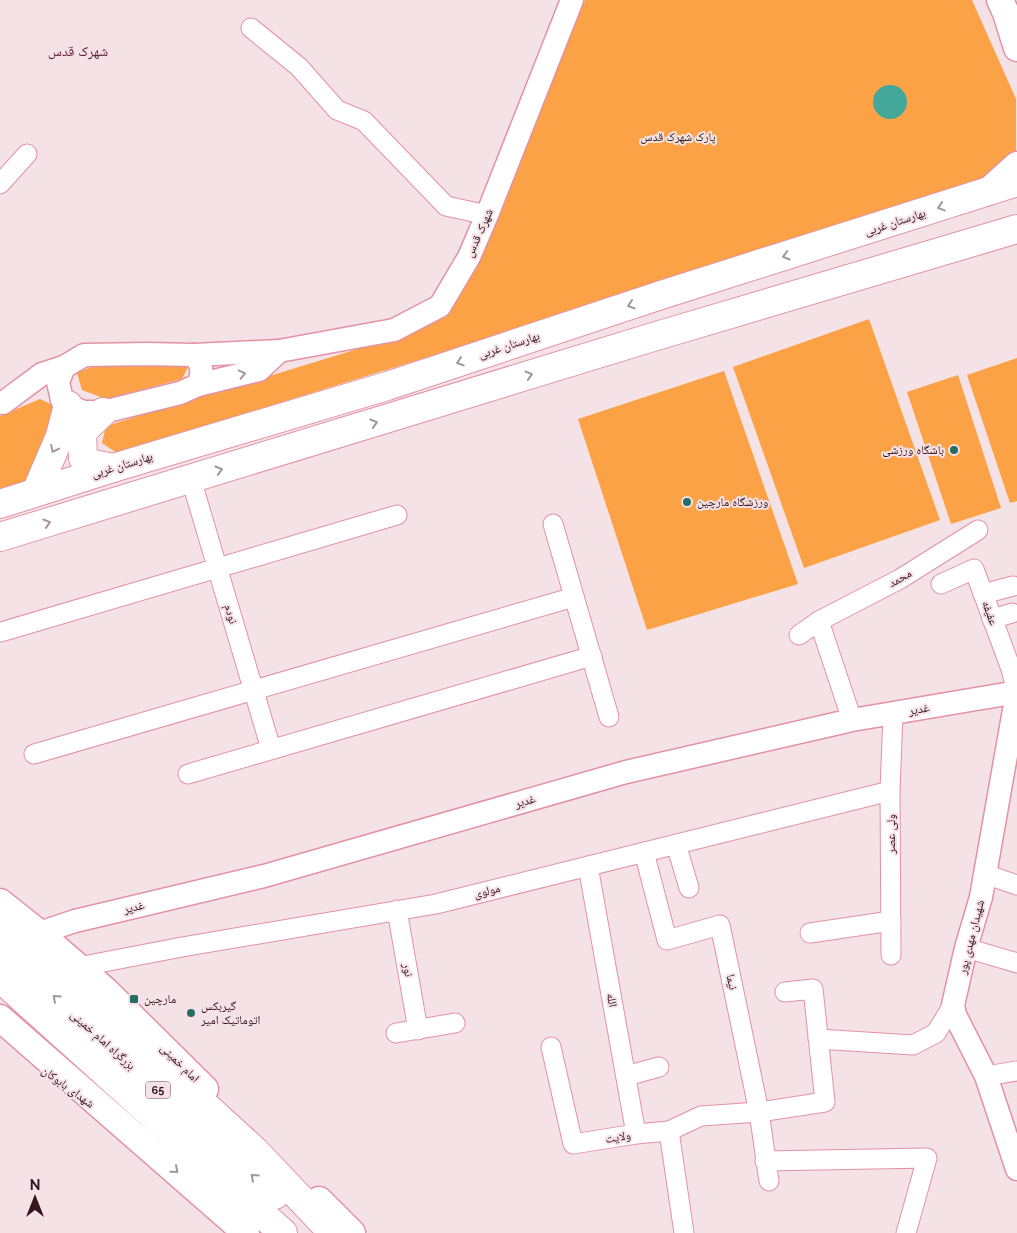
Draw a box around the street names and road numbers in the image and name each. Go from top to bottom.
street label: شهرک قدس [462,206,496,260]
street label: بهارستان غربی [863,206,927,239]
street label: بهارستان غربی [477,329,541,362]
street label: بهارستان غربی [90,449,154,481]
street label: محمد [886,566,914,590]
street label: عفیفه [979,599,1001,627]
street label: نودم [220,603,241,626]
street label: غدیر [907,700,930,718]
street label: غدیر [512,791,537,811]
street label: ولی عصر [884,814,898,855]
street label: مولوی [472,881,502,901]
street label: غدیر [121,898,146,917]
street label: شهیدان مهدی پور [955,898,987,977]
street label: نور [400,961,416,978]
street label: نیما [723,973,740,991]
street label: الله [604,992,620,1008]
street label: بزرگراه امام خمینی [67,1007,138,1074]
street label: امام خمینی [157,1041,202,1086]
street label: شهدای بابوکان [39,1063,97,1111]
road number: 65 [146,1082,170,1098]
street label: ولایت [604,1128,632,1146]

